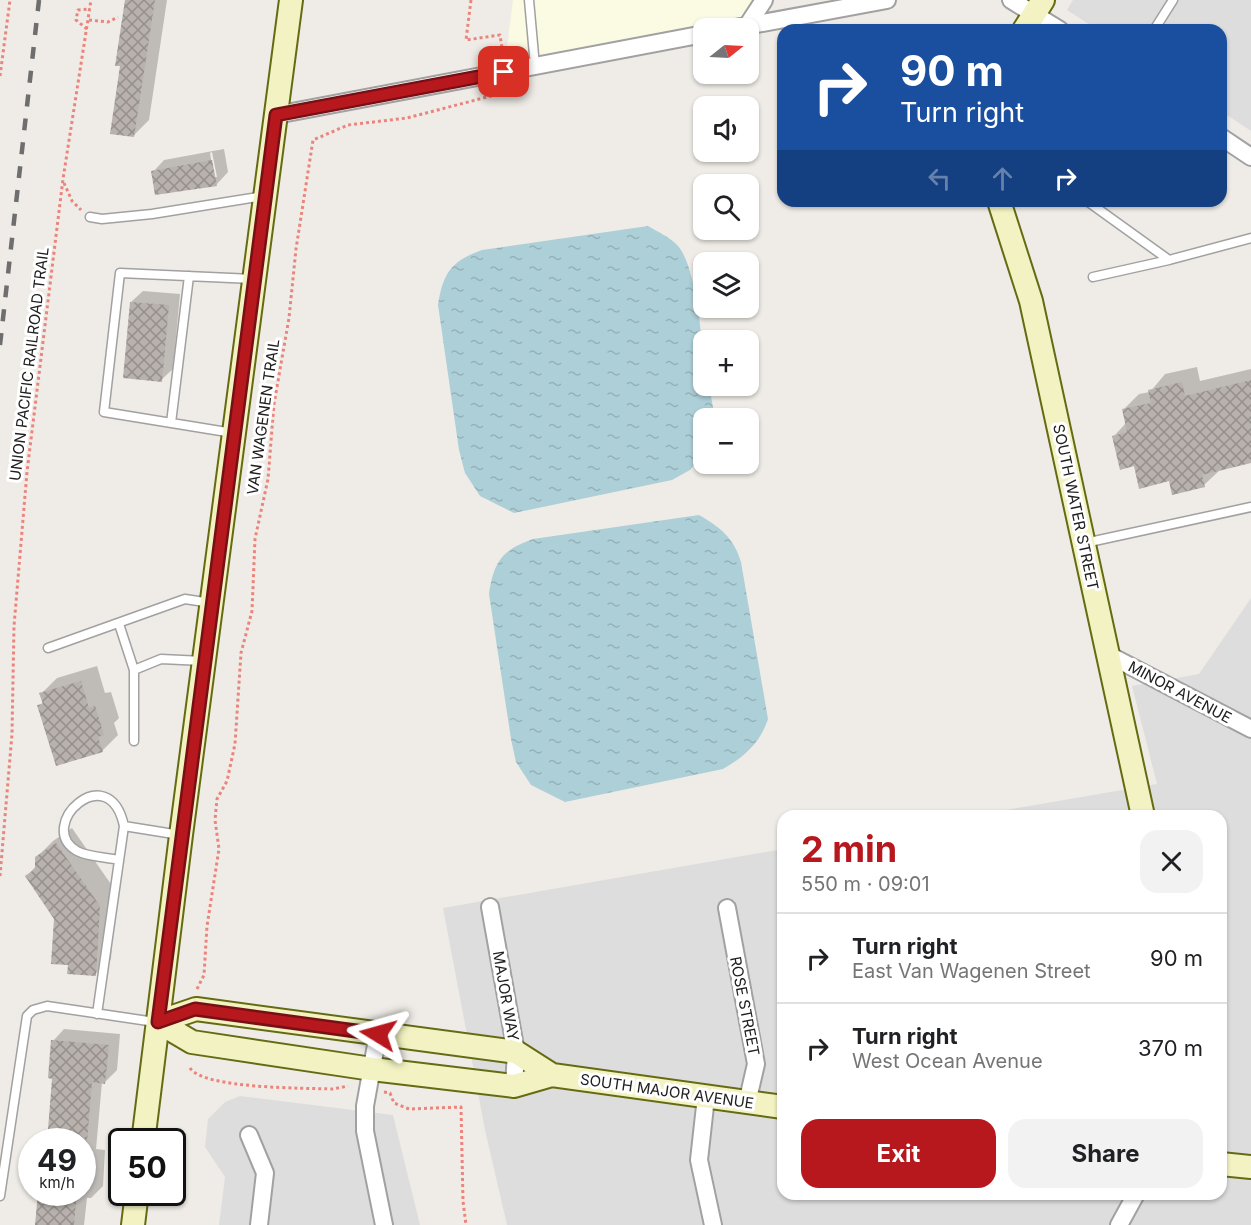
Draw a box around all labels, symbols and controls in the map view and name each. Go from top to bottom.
north arrow [693,18,759,84]
map controls [693,18,759,474]
text: 90 m [900,45,1004,96]
pin [478,46,529,97]
icon: right [801,48,879,126]
icon: arrive [487,55,520,88]
button: sound [693,96,759,162]
text: Turn right [900,96,1024,129]
icon: left [923,162,956,195]
icon: ahead [986,162,1019,195]
icon: right [1049,162,1082,195]
button: search [693,174,759,240]
street label: UNION PACIFIC RAILROAD TRAIL [5,246,53,482]
button: layers [693,252,759,318]
button: + [693,330,759,396]
street label: VAN WAGENEN TRAIL [243,338,283,496]
button: − [693,408,759,474]
street label: SOUTH WATER STREET [1049,422,1103,592]
street label: MINOR AVENUE [1125,657,1235,727]
text: 2 min [801,827,897,871]
button: close [1140,830,1203,893]
text: 550 m · 09:01 [801,872,930,896]
text: Turn right [852,933,958,959]
icon: right [801,942,834,975]
text: 90 m [1150,945,1203,971]
street label: MAJOR WAY [489,949,523,1043]
street label: ROSE STREET [726,955,764,1057]
text: East Van Wagenen Street [852,959,1091,983]
position arrow [346,1002,410,1066]
text: Turn right [852,1023,958,1049]
icon: right [801,1032,834,1065]
text: 370 m [1138,1035,1203,1061]
text: West Ocean Avenue [852,1049,1043,1073]
street label: SOUTH MAJOR AVENUE [579,1069,755,1113]
button: Exit [801,1119,996,1188]
button: Share [1008,1119,1203,1188]
speed limit sign: 50 [108,1128,186,1206]
text: 49 [37,1142,77,1178]
text: km/h [39,1173,75,1192]

